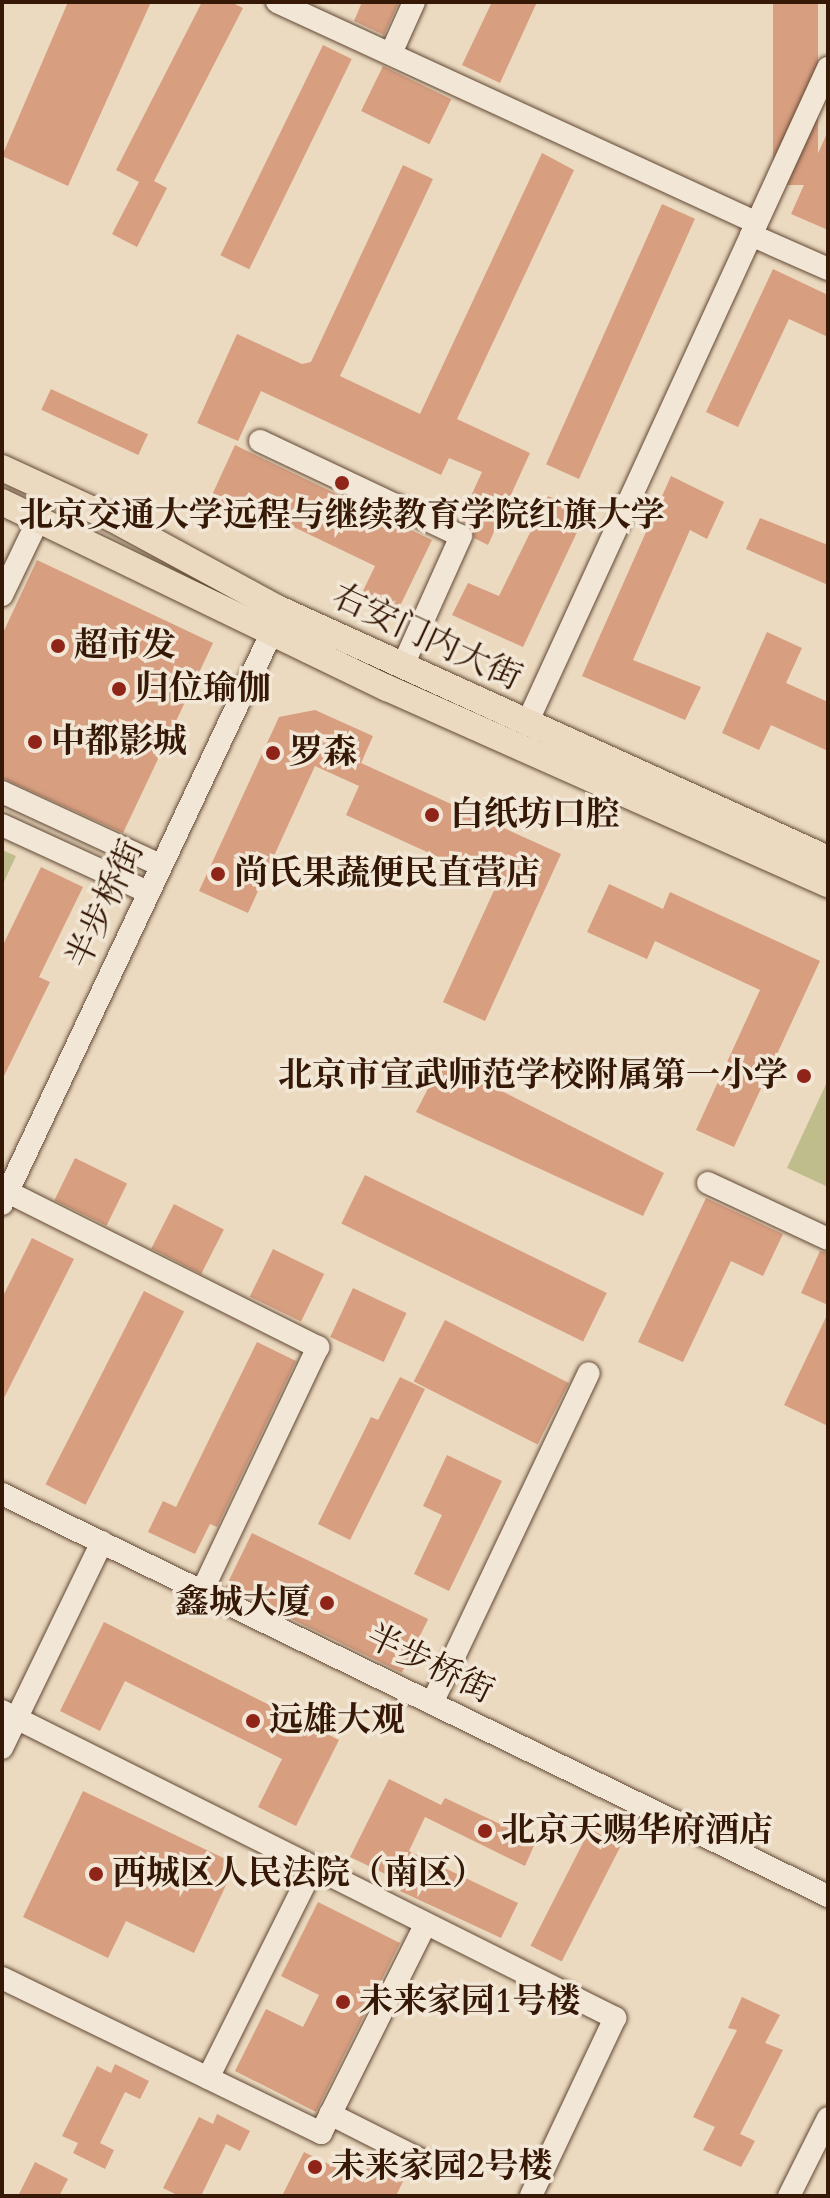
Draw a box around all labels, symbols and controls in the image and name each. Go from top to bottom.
marker: 北京交通大学远程与继续教育学院红旗大学 [333,474,351,492]
place label: 北京交通大学远程与继续教育学院红旗大学 [19,496,665,536]
street label: 右安门内大街 [326,575,528,699]
place label: 超市发 [74,626,176,666]
marker: 超市发 [49,637,67,655]
place label: 归位瑜伽 [135,669,271,709]
marker: 归位瑜伽 [110,680,128,698]
place label: 中都影城 [51,722,187,762]
marker: 中都影城 [26,733,44,751]
place label: 罗森 [289,733,357,773]
marker: 罗森 [264,744,282,762]
place label: 白纸坊口腔 [450,795,620,835]
marker: 白纸坊口腔 [421,804,443,826]
street label: 半步桥街 [58,834,152,974]
place label: 尚氏果蔬便民直营店 [234,854,540,894]
marker: 尚氏果蔬便民直营店 [209,865,227,883]
place label: 北京市宣武师范学校附属第一小学 [278,1056,788,1096]
marker: 北京市宣武师范学校附属第一小学 [795,1067,813,1085]
place label: 鑫城大厦 [175,1583,311,1623]
marker: 鑫城大厦 [318,1594,336,1612]
street label: 半步桥街 [360,1616,500,1712]
place label: 远雄大观 [269,1701,405,1741]
marker: 远雄大观 [244,1712,262,1730]
place label: 北京天赐华府酒店 [501,1811,773,1851]
marker: 北京天赐华府酒店 [476,1822,494,1840]
place label: 西城区人民法院（南区） [112,1854,486,1894]
marker: 西城区人民法院（南区） [87,1865,105,1883]
place label: 未来家园1号楼 [359,1982,580,2022]
marker: 未来家园1号楼 [334,1993,352,2011]
place label: 未来家园2号楼 [331,2147,552,2187]
marker: 未来家园2号楼 [306,2158,324,2176]

